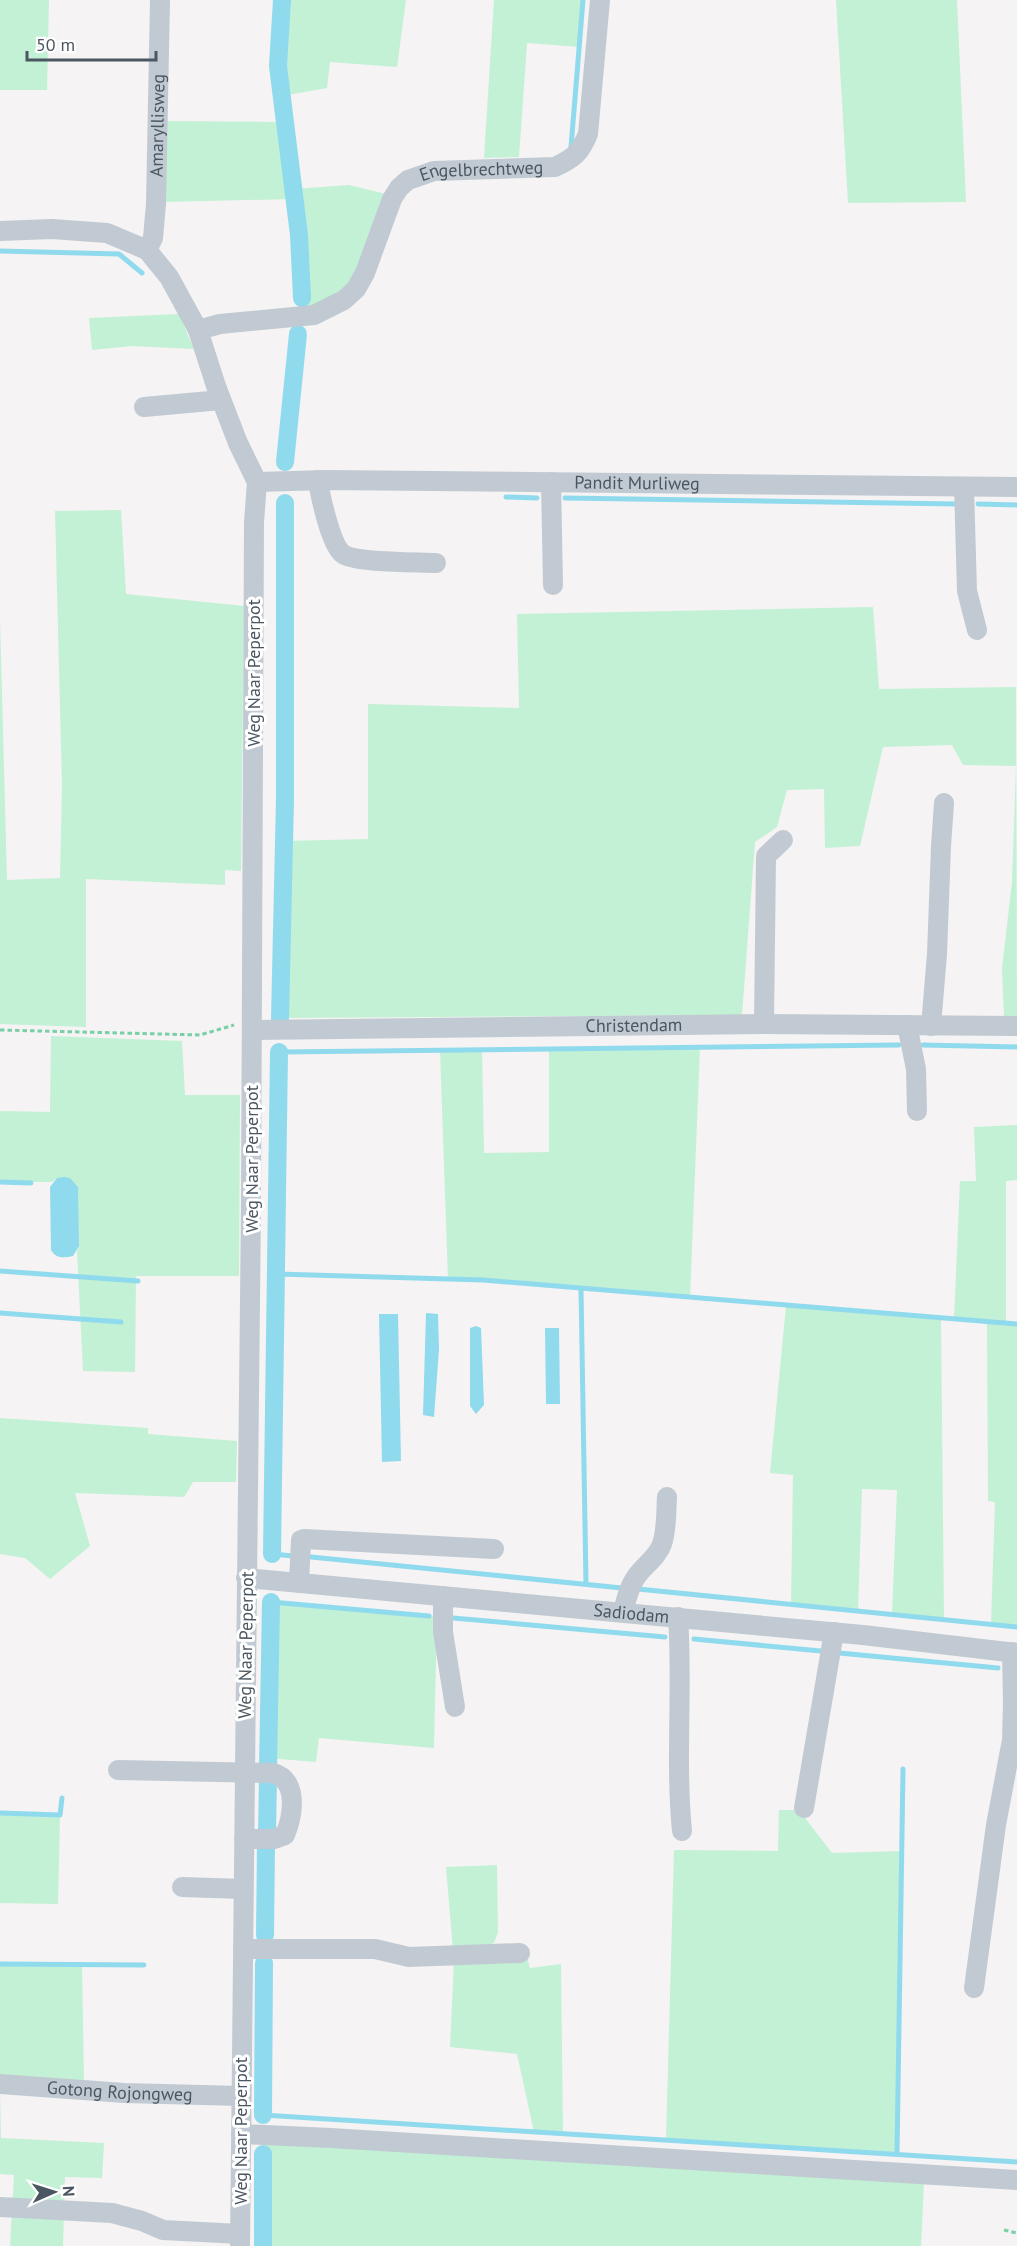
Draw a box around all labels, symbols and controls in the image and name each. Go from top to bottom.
scale bar [27,24,156,62]
text: 50 m [36,33,75,56]
street label: Amaryllisweg [145,74,170,177]
street label: Engelbrechtweg [416,155,544,186]
street label: Pandit Murliweg [574,471,700,495]
street label: Weg Naar Peperpot [242,599,265,747]
street label: Christendam [585,1013,683,1037]
street label: Weg Naar Peperpot [240,1085,263,1233]
street label: Weg Naar Peperpot [233,1571,258,1719]
street label: Sadiodam [593,1598,670,1628]
street label: Weg Naar Peperpot [229,2057,252,2205]
street label: Gotong Rojongweg [46,2075,193,2106]
north arrow [24,2162,84,2222]
text: N [59,2185,79,2197]

